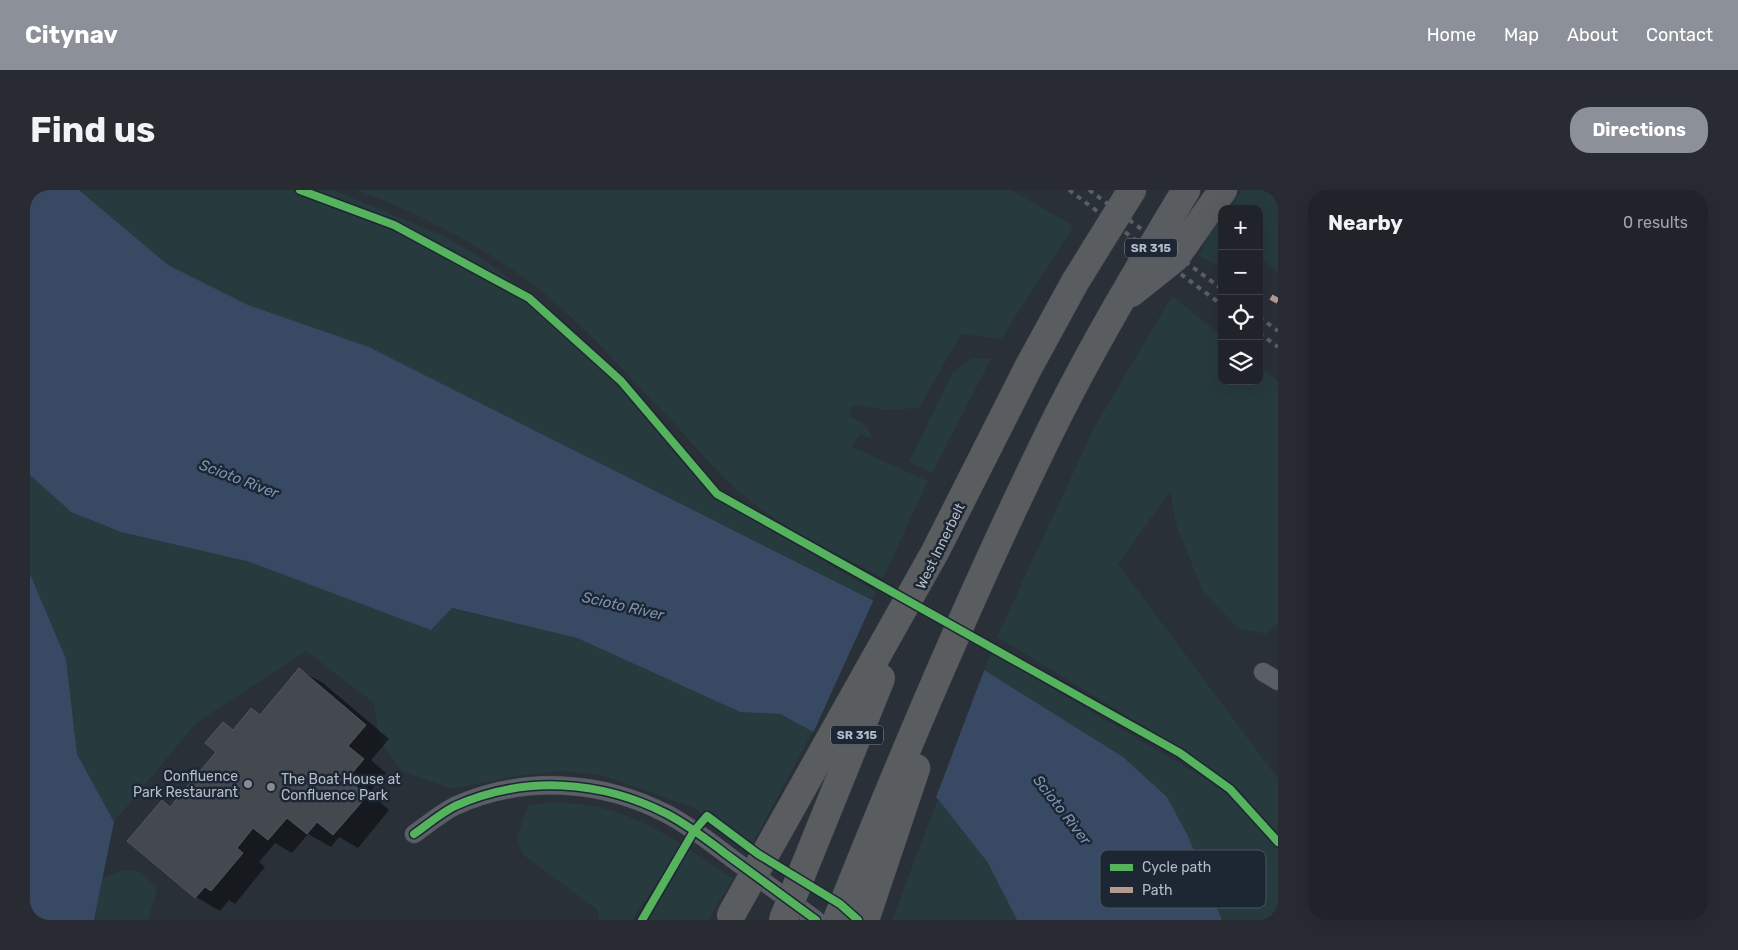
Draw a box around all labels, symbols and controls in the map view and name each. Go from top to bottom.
text: Citynav [25,21,118,49]
text: Home [1427,24,1476,46]
text: Map [1504,24,1539,46]
text: About [1567,24,1618,46]
text: Contact [1646,24,1713,46]
button: Directions [1570,107,1708,153]
text: Find us [30,109,155,151]
map controls [1218,205,1263,385]
button: + [1218,205,1263,250]
text: Nearby [1328,210,1403,235]
text: 0 results [1623,213,1688,232]
road number: SR 315 [1125,238,1177,258]
button: − [1218,250,1263,295]
button: locate [1218,295,1263,340]
button: layers [1218,340,1263,385]
water label: Scioto River [197,456,282,503]
street label: West Innerbelt [912,500,969,592]
water label: Scioto River [580,588,667,624]
road number: SR 315 [831,726,883,744]
place label: Confluence Park Restaurant [133,768,239,801]
place label: The Boat House at Confluence Park [281,771,401,804]
water label: Scioto River [1029,772,1096,849]
marker: Confluence Park Restaurant [242,778,254,790]
marker: The Boat House at Confluence Park [265,781,277,793]
legend [1100,850,1266,908]
text: Cycle path [1142,859,1211,876]
text: Path [1142,882,1173,899]

